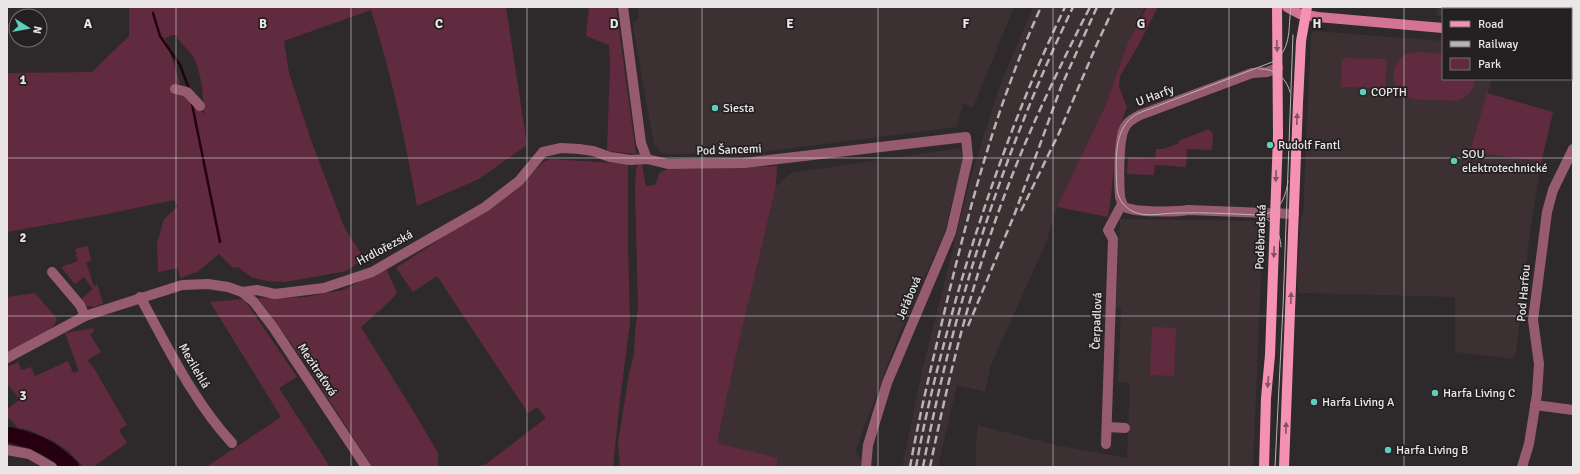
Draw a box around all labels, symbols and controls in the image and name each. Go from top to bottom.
north arrow [8,8,48,48]
legend [1442,8,1572,80]
text: A [84,16,93,32]
text: B [259,16,267,32]
text: C [435,16,443,32]
text: D [610,16,619,32]
text: E [786,16,794,32]
text: F [963,16,970,32]
text: G [1137,16,1145,32]
text: H [1313,16,1321,32]
text: Road [1478,17,1504,32]
text: N [30,25,44,35]
text: Railway [1478,37,1518,52]
one-way arrow [1274,40,1281,52]
text: Park [1478,57,1501,72]
text: 1 [19,72,27,88]
street label: U Harfy [1134,82,1177,110]
place label: COPTH [1371,85,1407,100]
marker: COPTH [1358,87,1368,97]
place label: Siesta [723,101,754,116]
marker: Siesta [710,103,720,113]
one-way arrow [1294,112,1300,125]
place label: Rudolf Fantl [1278,138,1341,153]
marker: Rudolf Fantl [1265,140,1275,150]
street label: Pod Šancemi [696,141,762,159]
place label: SOU elektrotechnické [1462,147,1547,176]
marker: SOU elektrotechnické [1449,156,1459,166]
one-way arrow [1273,170,1280,182]
street label: Poděbradská [1252,204,1270,270]
street label: Hrdlořezská [354,227,416,269]
text: 2 [19,230,27,246]
one-way arrow [1270,246,1277,258]
street label: Pod Harfou [1514,264,1534,322]
street label: Jeřábová [893,274,925,322]
street label: Čerpadlová [1089,292,1105,350]
one-way arrow [1287,292,1294,304]
street label: Mezilehlá [175,341,213,391]
street label: Mezitraťová [294,341,340,399]
one-way arrow [1264,376,1271,388]
place label: Harfa Living C [1443,386,1515,401]
text: 3 [19,388,27,404]
marker: Harfa Living C [1430,388,1440,398]
place label: Harfa Living A [1322,395,1395,410]
marker: Harfa Living A [1309,397,1319,407]
one-way arrow [1283,421,1289,434]
place label: Harfa Living B [1396,443,1468,458]
marker: Harfa Living B [1383,445,1393,455]

